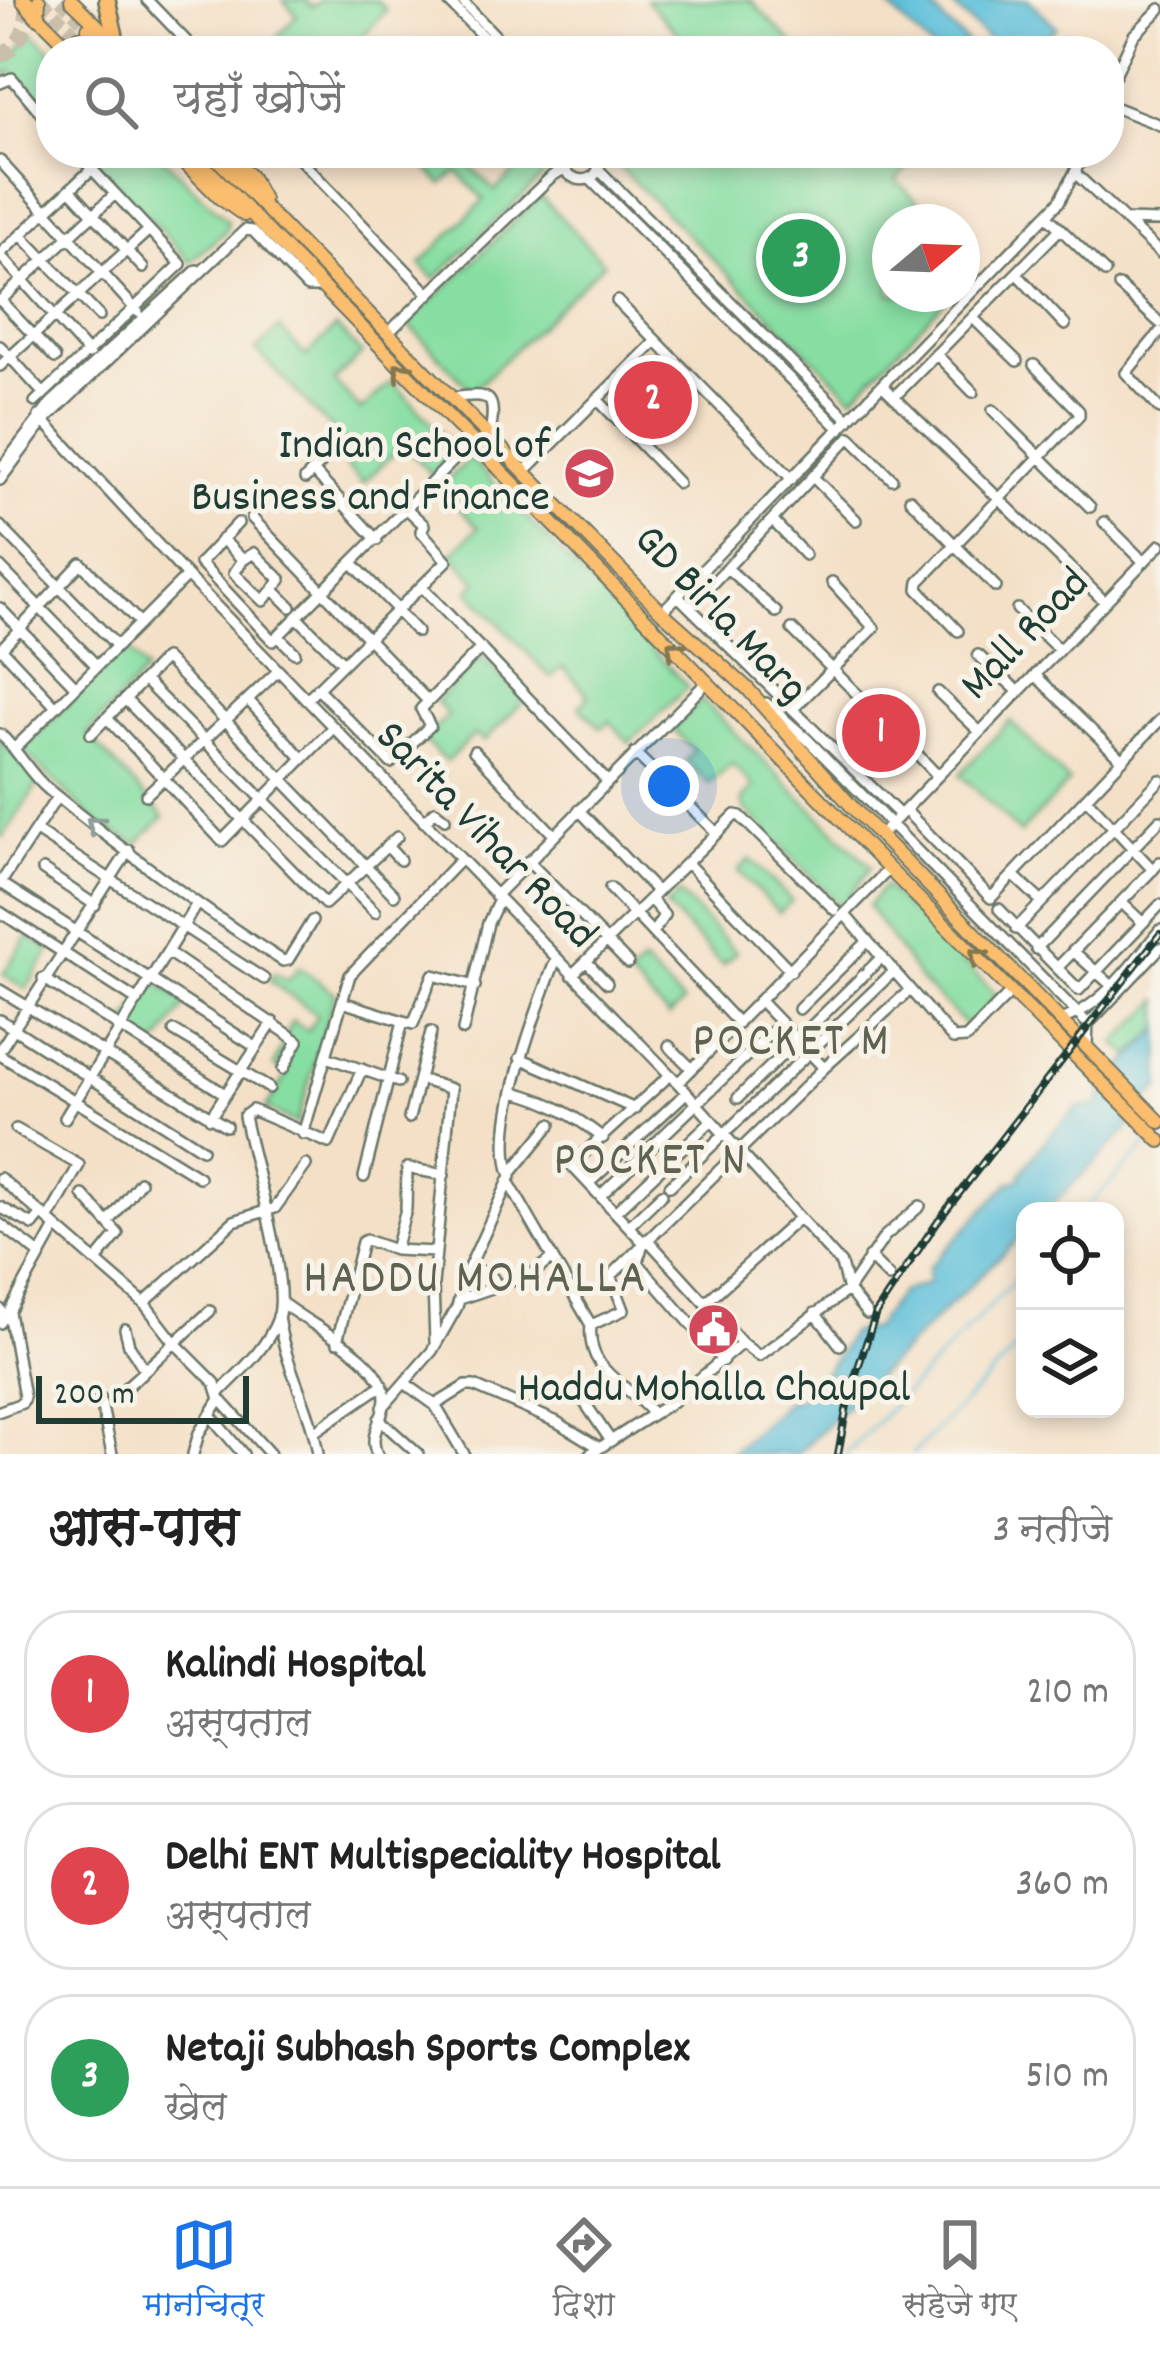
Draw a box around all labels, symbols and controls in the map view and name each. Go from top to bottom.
search box [36,36,1124,168]
icon: search [78,69,144,135]
text: यहाँ खोजें [174,70,344,134]
north arrow [872,204,980,312]
pin: 3 [762,213,840,303]
pin: 2 [614,355,692,445]
one-way arrow [393,362,415,384]
place label: Indian School of Business and Finance [191,416,551,532]
school or university icon: Indian School of Business and Finance [561,446,617,502]
street label: GD Birla Marg [617,512,821,720]
street label: Mall Road [947,555,1107,717]
one-way arrow [666,640,688,662]
pin: 1 [842,688,920,778]
street label: Sarita Vihar Road [358,708,610,966]
your location [639,756,699,816]
one-way arrow [86,817,107,839]
one-way arrow [969,948,991,970]
district label: POCKET M [692,1010,892,1079]
district label: POCKET N [554,1129,748,1198]
map controls [1016,1202,1124,1418]
button: locate [1016,1202,1124,1310]
district label: HADDU MOHALLA [303,1247,649,1316]
public building icon: Haddu Mohalla Chaupal [686,1302,742,1358]
button: layers [1016,1310,1124,1418]
place label: Haddu Mohalla Chaupal [518,1359,911,1423]
scale bar [36,1370,249,1423]
text: 200 m [54,1373,135,1420]
text: आस-पास [48,1496,239,1568]
text: 3 नतीजे [993,1505,1112,1560]
text: Kalindi Hospital [165,1635,426,1699]
text: 1 [86,1667,94,1722]
text: 210 m [1026,1667,1109,1722]
text: अस्पताल [165,1699,311,1754]
text: Delhi ENT Multispeciality Hospital [165,1827,721,1891]
text: 2 [81,1859,99,1914]
text: 360 m [1016,1859,1109,1914]
text: अस्पताल [165,1891,311,1946]
text: Netaji Subhash Sports Complex [165,2019,690,2083]
text: 3 [81,2051,99,2106]
text: 510 m [1025,2051,1109,2106]
text: खेल [165,2083,227,2138]
tab: मानचित्र [143,2212,265,2331]
tab: दिशा [551,2212,617,2331]
tab: सहेजे गए [903,2212,1017,2331]

